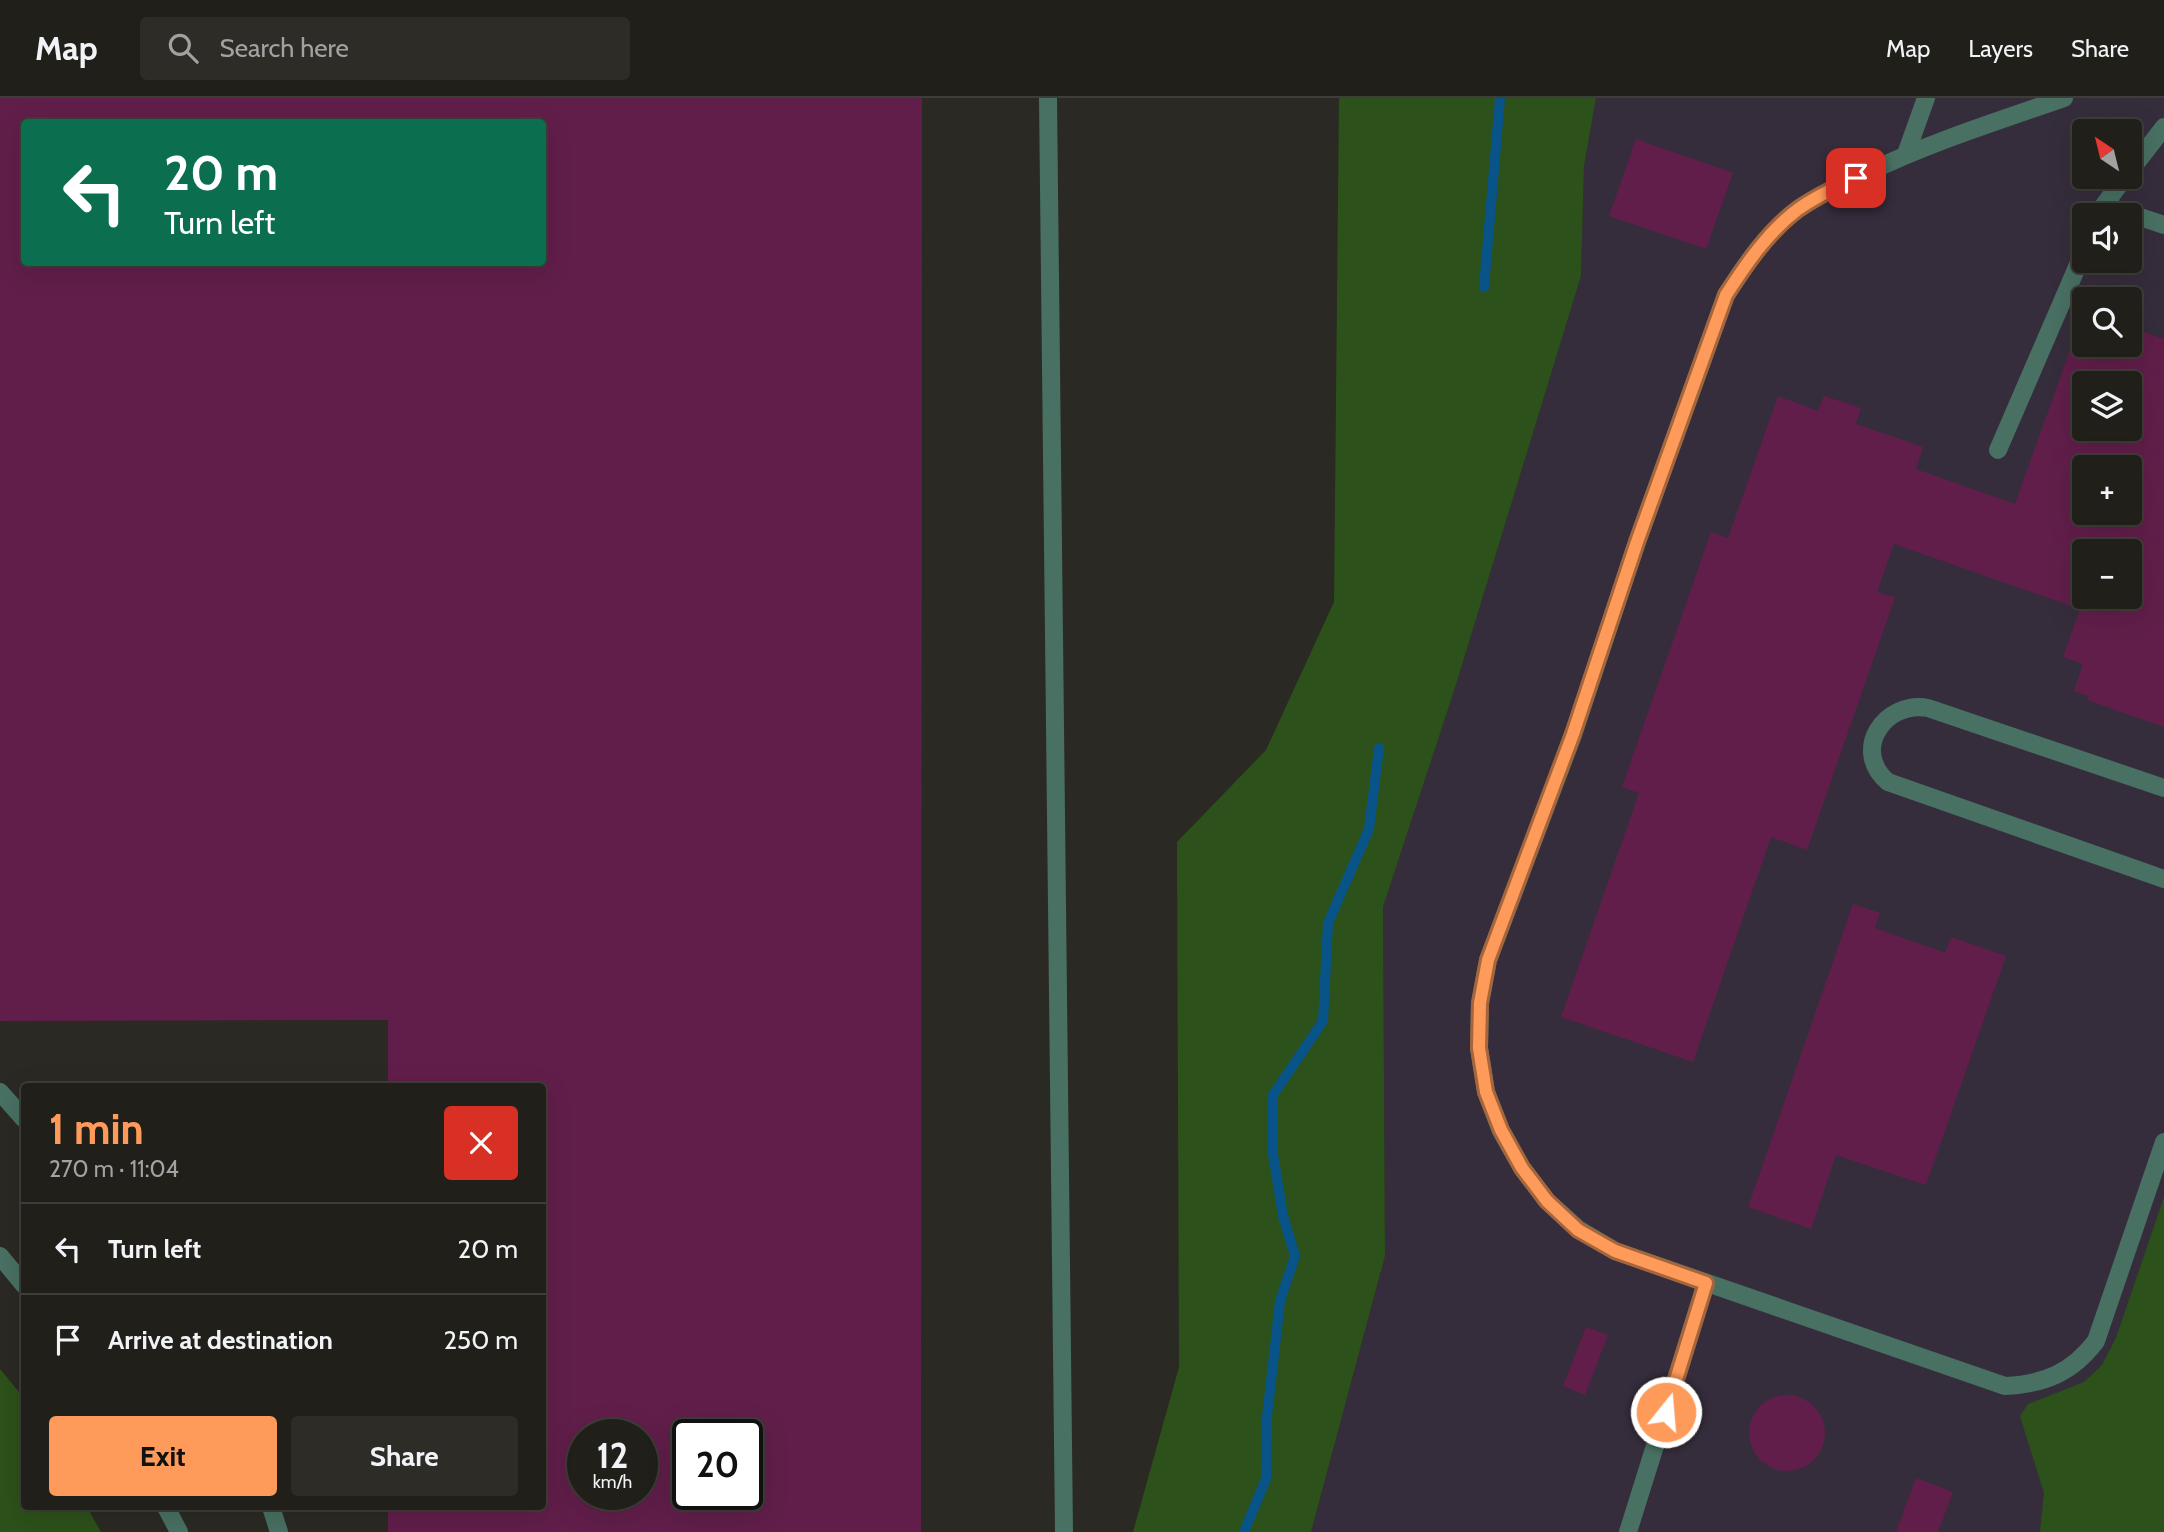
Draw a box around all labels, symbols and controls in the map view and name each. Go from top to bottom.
search box [140,17,630,80]
text: Map [35,28,98,68]
icon: search [164,29,202,67]
text: Search here [220,32,349,64]
text: Map [1886,34,1930,63]
text: Layers [1968,34,2033,63]
text: Share [2071,34,2129,63]
north arrow [2072,119,2142,189]
map controls [2072,119,2142,609]
text: 20 m [164,143,278,202]
icon: left [49,147,140,238]
pin [1826,148,1886,208]
icon: arrive [1837,159,1875,197]
text: Turn left [164,203,275,242]
button: sound [2072,203,2142,273]
button: search [2072,287,2142,357]
button: layers [2072,371,2142,441]
button: + [2072,455,2142,525]
button: − [2072,539,2142,609]
text: 1 min [49,1103,144,1155]
button: close [444,1106,518,1180]
text: 270 m · 11:04 [49,1155,179,1183]
icon: left [49,1230,87,1268]
text: Turn left [108,1233,201,1265]
text: 20 m [458,1233,518,1265]
icon: arrive [49,1321,87,1359]
text: Arrive at destination [108,1324,333,1356]
text: 250 m [444,1324,518,1356]
position arrow [1629,1375,1703,1449]
button: Exit [49,1416,277,1496]
button: Share [291,1416,518,1496]
speed limit sign: 20 [672,1419,763,1510]
text: 12 [597,1434,628,1477]
text: km/h [593,1471,632,1493]

